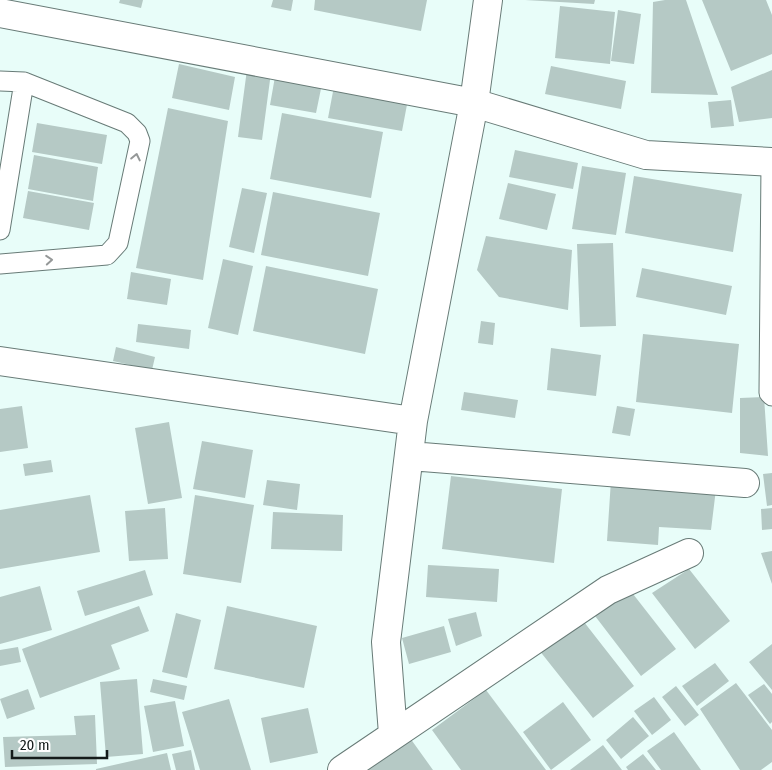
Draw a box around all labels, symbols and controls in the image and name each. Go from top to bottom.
one-way arrow [131,153,141,162]
one-way arrow [45,255,53,266]
scale bar [12,728,108,760]
text: 20 m [20,736,50,754]

